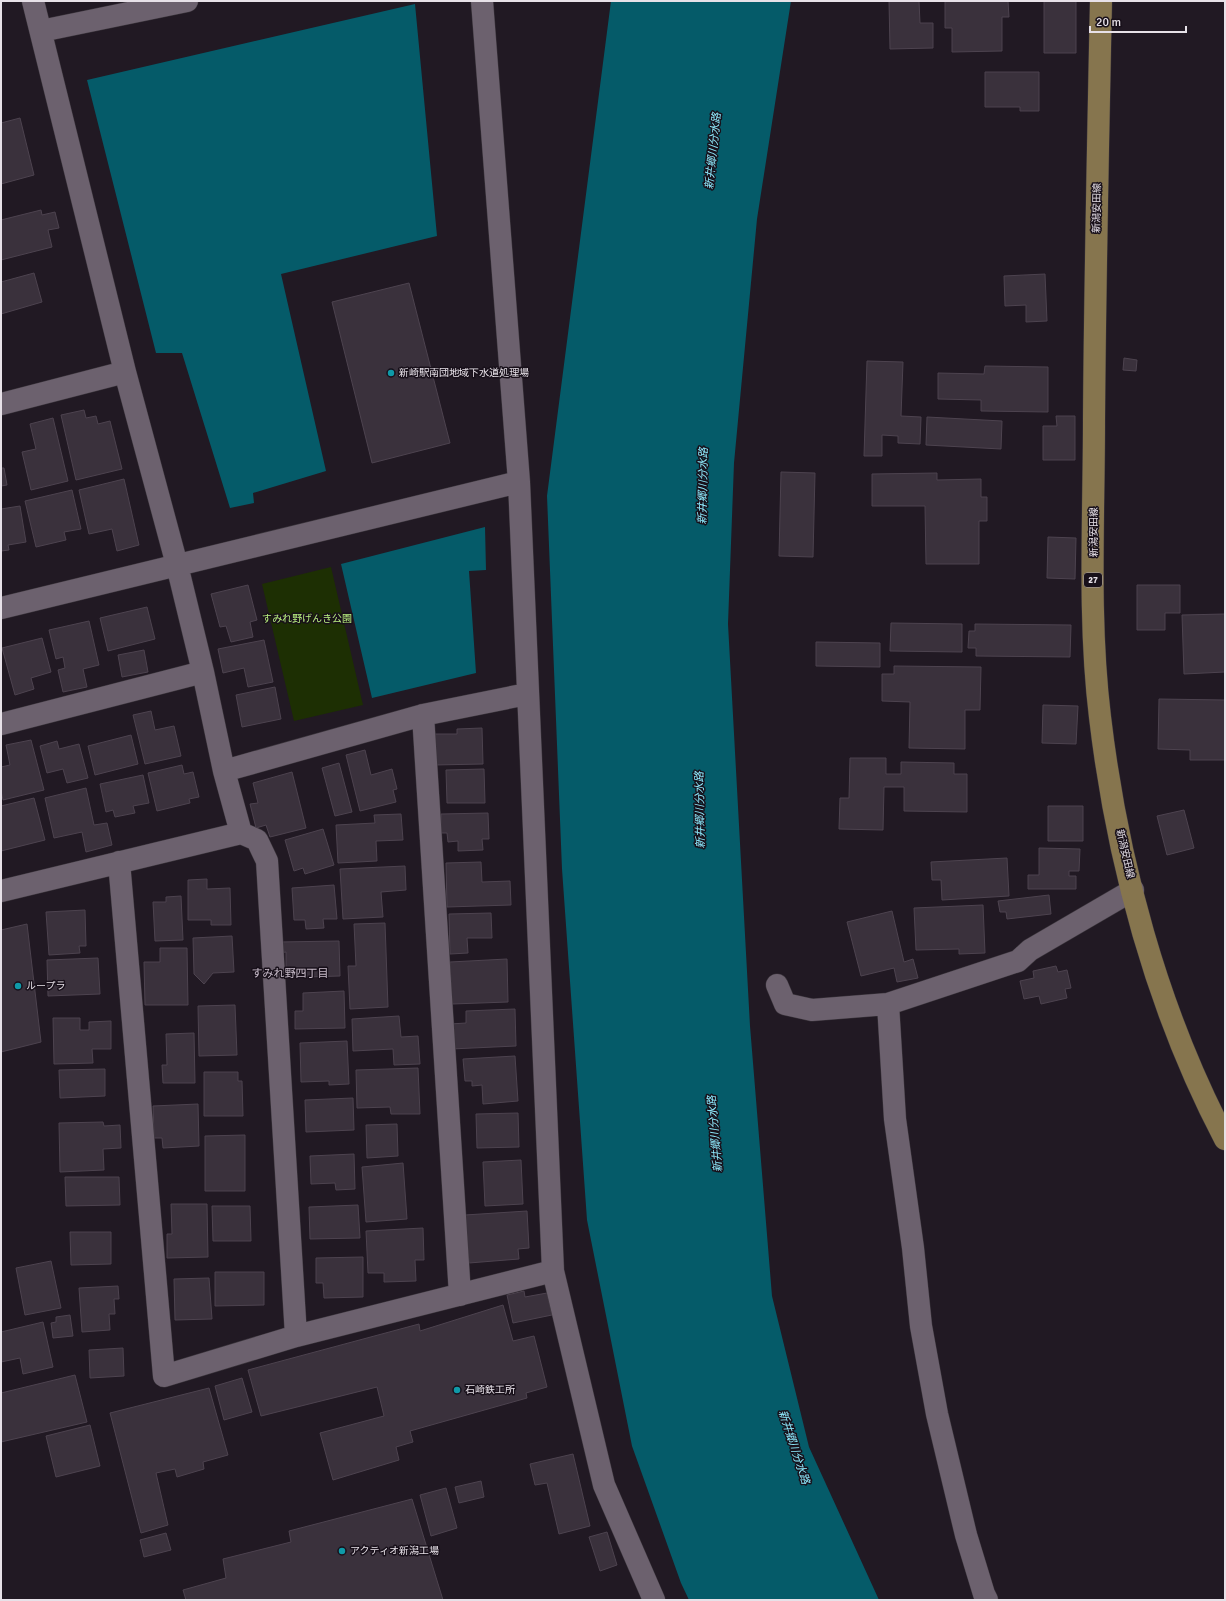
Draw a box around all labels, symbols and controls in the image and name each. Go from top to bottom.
scale bar [1090,8,1186,34]
text: 20 m [1096,15,1121,30]
water label: 新井郷川分水路 [703,111,724,190]
street label: 新潟安田線 [1091,183,1103,233]
place label: 新崎駅南団地域下水道処理場 [399,367,529,379]
marker: 新崎駅南団地域下水道処理場 [386,368,396,378]
water label: 新井郷川分水路 [696,446,710,525]
street label: 新潟安田線 [1088,507,1100,557]
road number: 27 [1084,573,1102,587]
park label: すみれ野げんき公園 [262,613,352,625]
water label: 新井郷川分水路 [693,770,707,849]
street label: 新潟安田線 [1114,828,1136,880]
district label: すみれ野四丁目 [252,967,329,980]
place label: ループラ [26,980,65,992]
marker: ループラ [13,981,23,991]
water label: 新井郷川分水路 [705,1094,725,1173]
place label: 石崎鉄工所 [465,1384,515,1396]
marker: 石崎鉄工所 [452,1385,462,1395]
water label: 新井郷川分水路 [776,1408,812,1487]
place label: アクティオ新潟工場 [350,1545,439,1557]
marker: アクティオ新潟工場 [337,1546,347,1556]

